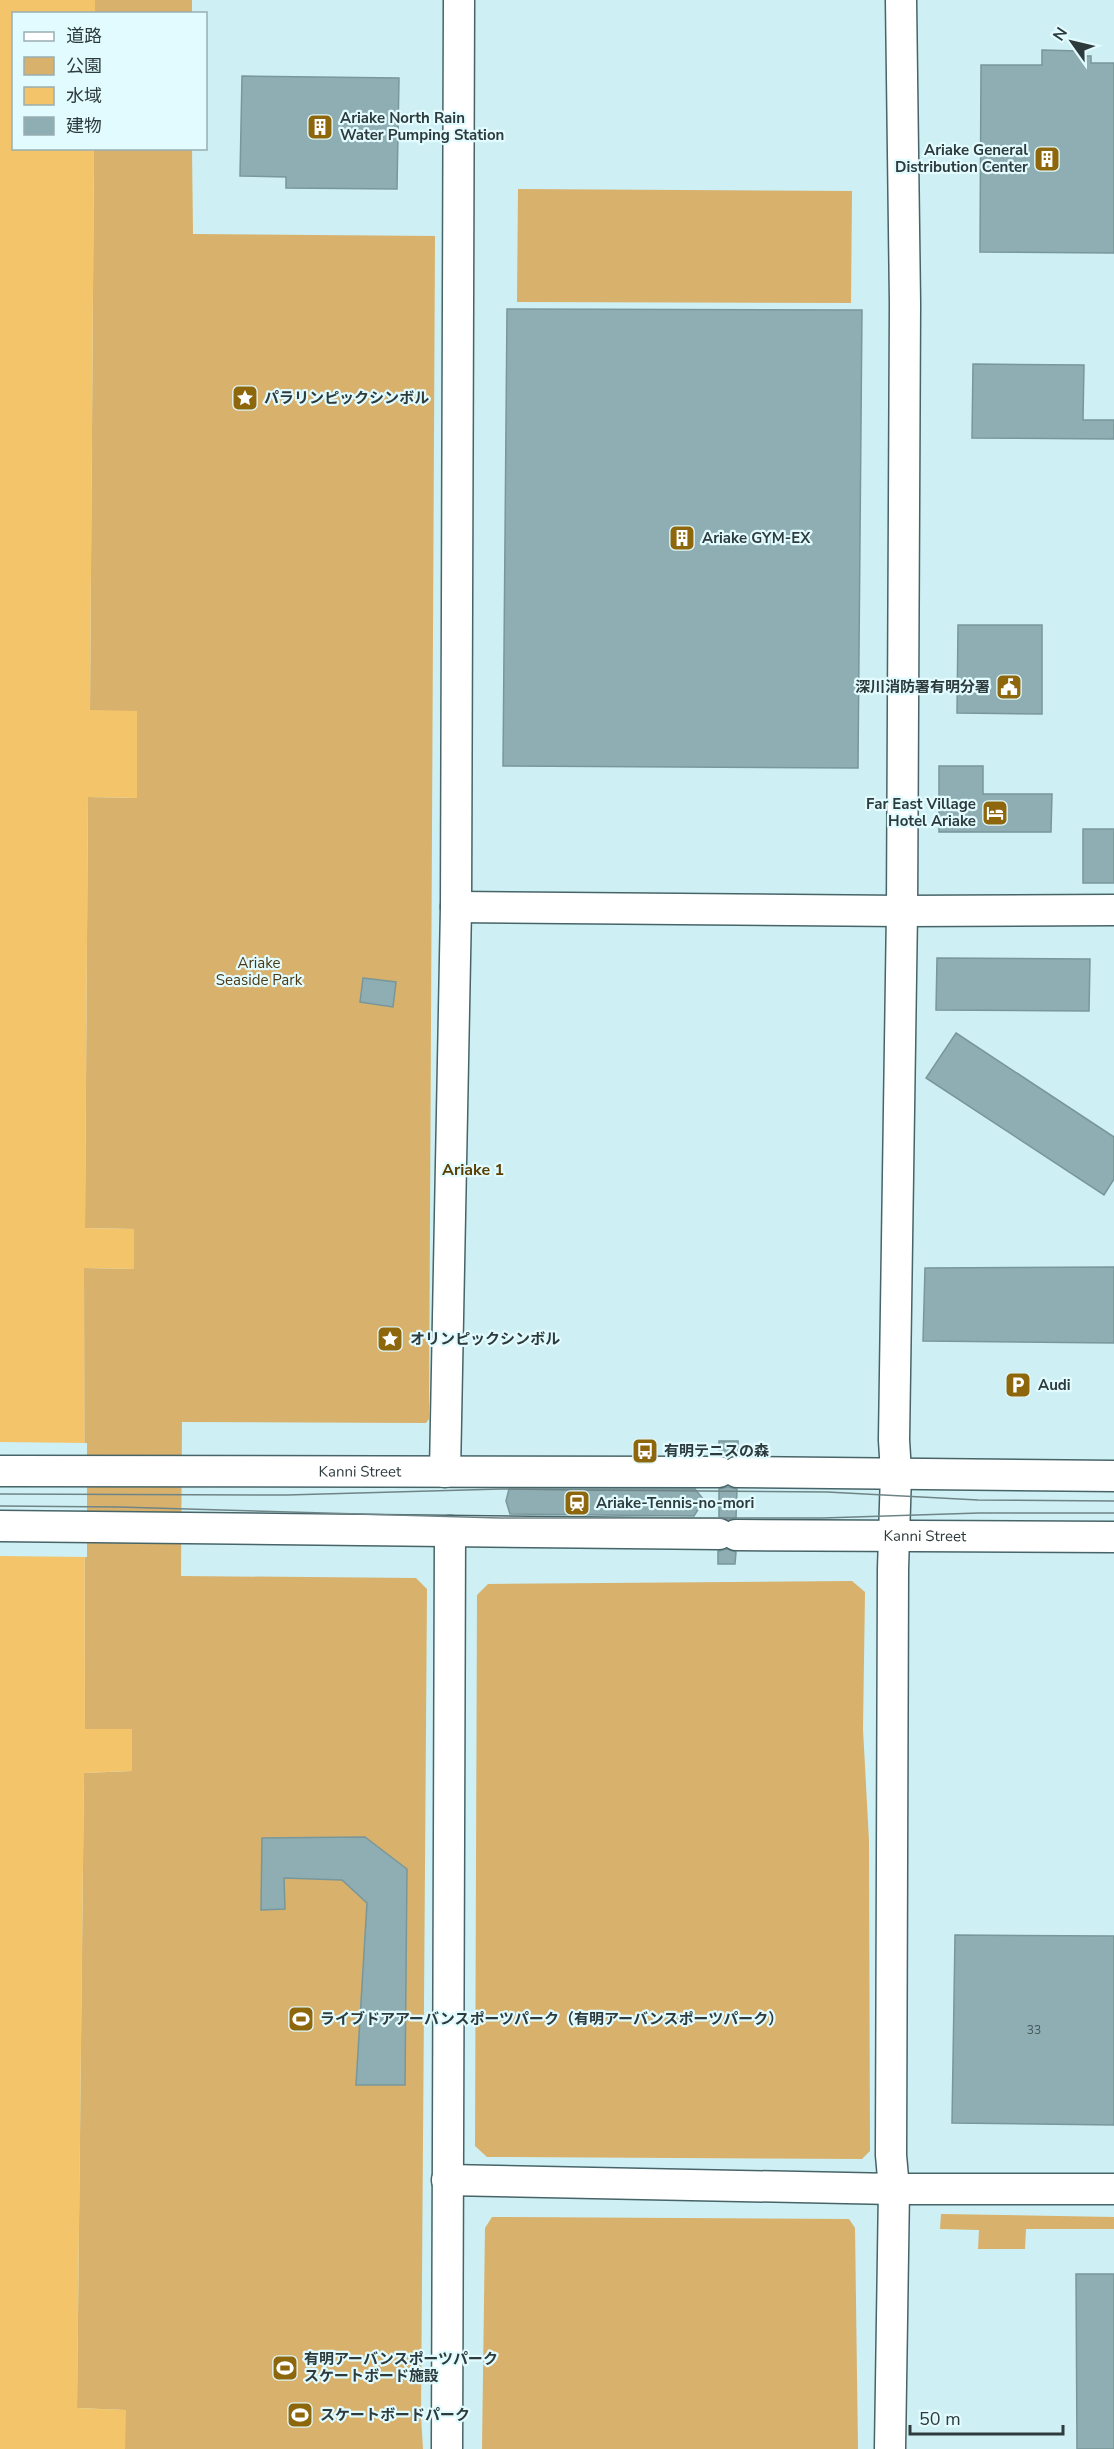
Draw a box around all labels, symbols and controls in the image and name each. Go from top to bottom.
legend [12,12,207,150]
north arrow [1042,12,1102,72]
text: N [1048,23,1073,45]
text: 道路 [66,24,102,48]
text: 公園 [66,54,102,78]
text: 水域 [66,84,102,108]
place label: Ariake North Rain Water Pumping Station [340,108,504,145]
building icon: Ariake North Rain Water Pumping Station [305,112,335,142]
text: 建物 [66,114,102,138]
place label: Ariake General Distribution Center [895,140,1028,177]
building icon: Ariake General Distribution Center [1032,144,1062,174]
place icon: パラリンピックシンボル [230,383,260,413]
place label: パラリンピックシンボル [264,388,429,408]
building icon: Ariake GYM-EX [667,523,697,553]
place label: Ariake GYM-EX [702,528,811,548]
public building icon: 深川消防署有明分署 [994,672,1024,702]
place label: 深川消防署有明分署 [855,677,990,697]
place label: Far East Village Hotel Ariake [866,794,976,831]
hotel icon: Far East Village Hotel Ariake [980,798,1010,828]
park label: Ariake Seaside Park [216,953,303,990]
district label: Ariake 1 [442,1159,504,1181]
place icon: オリンピックシンボル [375,1324,405,1354]
place label: オリンピックシンボル [410,1329,560,1349]
parking icon: Audi [1003,1370,1033,1400]
place label: Audi [1038,1375,1071,1395]
bus stop icon: 有明テニスの森 [630,1436,660,1466]
place label: 有明テニスの森 [664,1441,769,1461]
street label: Kanni Street [319,1461,402,1482]
station icon: Ariake-Tennis-no-mori [562,1488,592,1518]
place label: Ariake-Tennis-no-mori [596,1493,754,1513]
street label: Kanni Street [884,1526,967,1546]
sports icon: ライブドアアーバンスポーツパーク（有明アーバンスポーツパーク） [286,2004,316,2034]
place label: ライブドアアーバンスポーツパーク（有明アーバンスポーツパーク） [320,2009,783,2029]
house number: 33 [1027,2022,1041,2038]
place label: 有明アーバンスポーツパーク スケートボード施設 [304,2349,498,2386]
sports icon: 有明アーバンスポーツパーク スケートボード施設 [270,2353,300,2383]
scale bar [910,2398,1063,2436]
sports icon: スケートボードパーク [285,2400,315,2430]
place label: スケートボードパーク [320,2405,470,2425]
text: 50 m [919,2407,961,2431]

